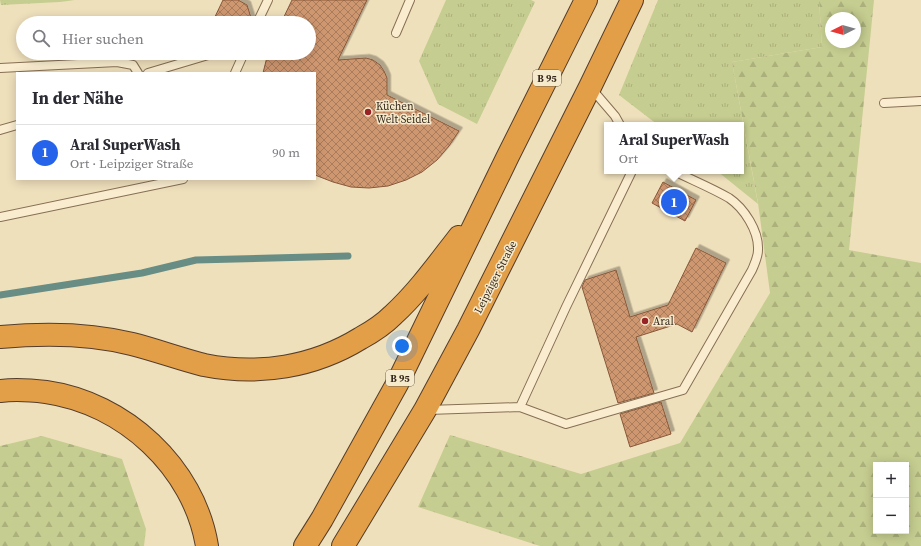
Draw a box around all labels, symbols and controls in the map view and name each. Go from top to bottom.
north arrow [825,12,861,48]
search box [16,16,316,60]
icon: search [30,27,52,49]
text: Hier suchen [62,28,144,49]
road number: B 95 [533,70,561,86]
text: In der Nähe [32,86,123,110]
place label: Küchen Welt Seidel [376,99,430,127]
marker: Küchen Welt Seidel [363,107,373,117]
popup [604,122,744,174]
text: Aral SuperWash [619,129,729,150]
text: Aral SuperWash [70,134,180,155]
text: 1 [41,144,49,161]
text: 90 m [272,144,300,161]
text: Ort [619,150,638,167]
text: Ort · Leipziger Straße [70,155,193,172]
pin: 1 [661,187,687,217]
street label: Leipziger Straße [471,238,520,316]
place label: Aral [653,314,674,329]
marker: Aral [640,316,650,326]
your location [392,336,412,356]
road number: B 95 [386,370,414,386]
map controls [873,462,909,534]
button: + [873,462,909,498]
button: − [873,498,909,534]

